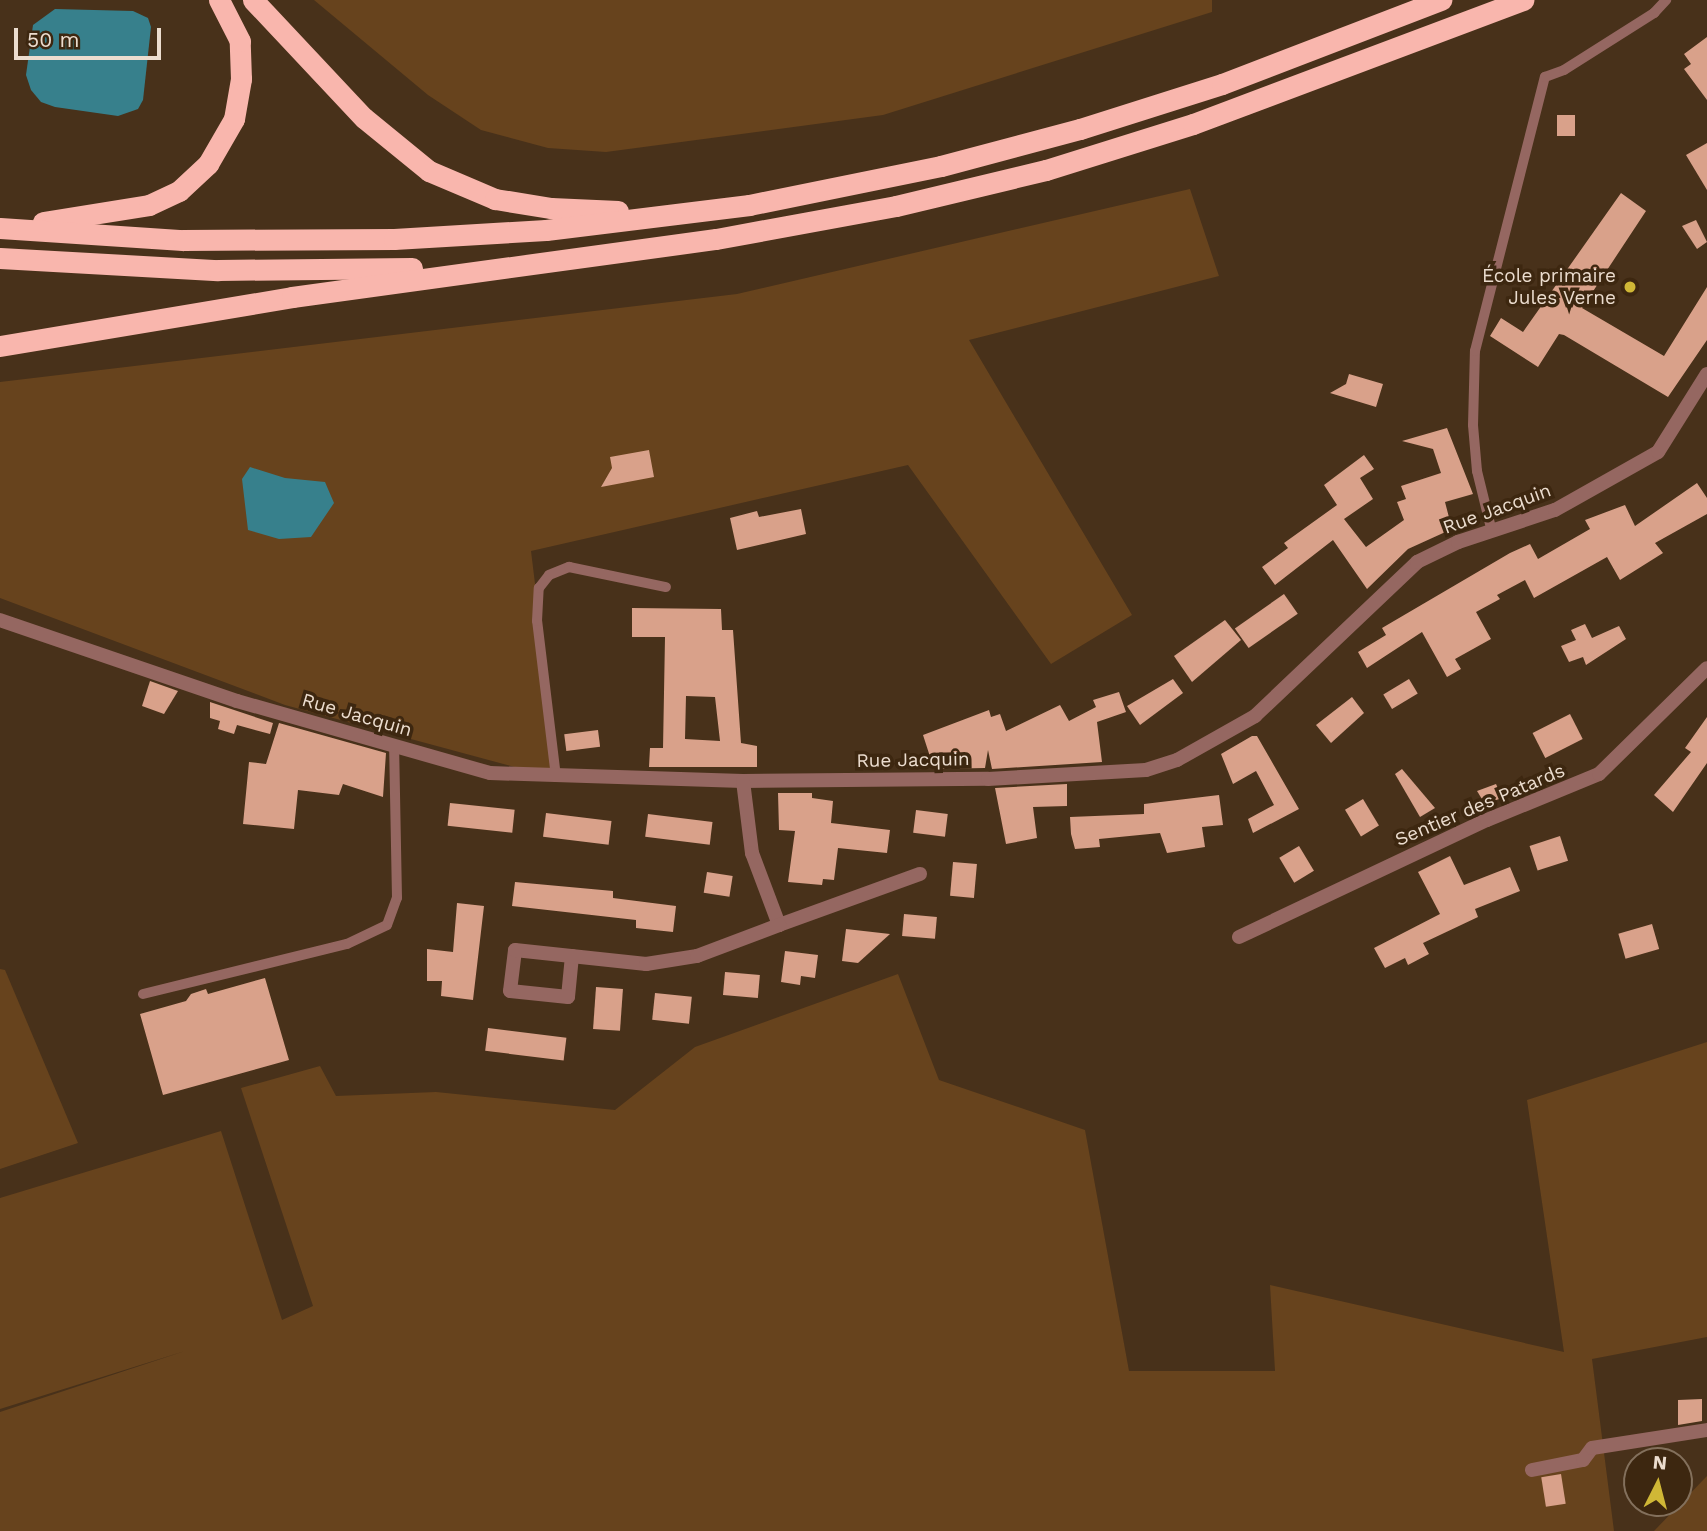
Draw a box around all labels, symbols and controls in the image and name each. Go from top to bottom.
scale bar [18,14,164,58]
text: 50 m [27,27,79,52]
place label: École primaire Jules Verne [1482,265,1616,309]
marker: École primaire Jules Verne [1622,279,1638,295]
street label: Rue Jacquin [1440,479,1554,539]
street label: Rue Jacquin [299,688,415,742]
street label: Rue Jacquin [856,748,970,772]
street label: Sentier des Patards [1392,759,1568,851]
north arrow [1623,1447,1693,1517]
text: N [1652,1450,1668,1475]

